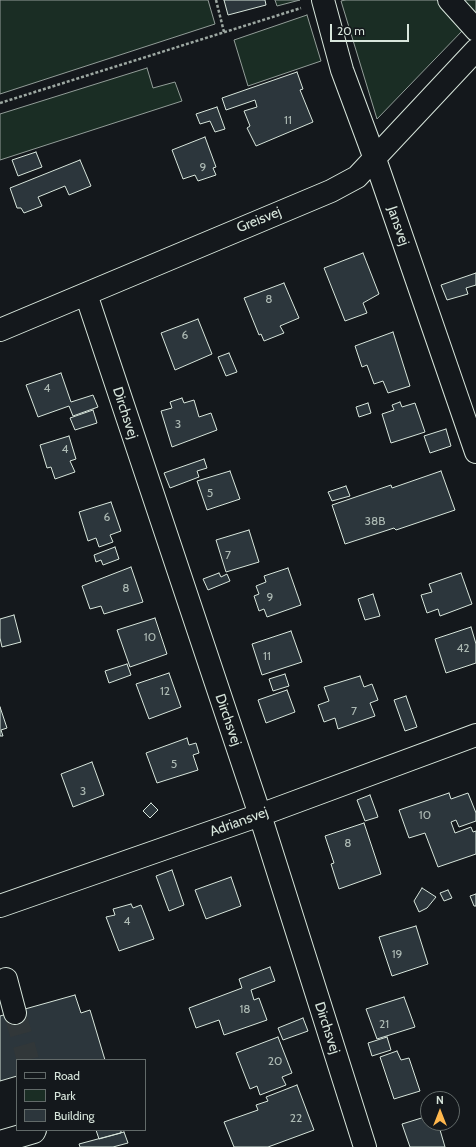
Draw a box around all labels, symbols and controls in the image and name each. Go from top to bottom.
scale bar [332,16,411,42]
text: 20 m [337,23,365,38]
house number: 11 [284,113,292,127]
house number: 9 [200,160,206,174]
street label: Greisvej [234,204,284,236]
street label: Jansvej [383,204,413,248]
house number: 8 [265,292,273,306]
house number: 6 [182,328,188,342]
house number: 4 [44,381,50,395]
street label: Dirchsvej [109,385,141,441]
house number: 3 [175,417,181,431]
house number: 4 [62,442,68,456]
house number: 5 [207,486,213,500]
house number: 6 [104,510,110,524]
house number: 38B [365,514,385,528]
house number: 7 [225,548,231,562]
house number: 8 [122,581,130,595]
house number: 9 [267,590,273,604]
house number: 10 [144,630,156,644]
house number: 42 [456,641,470,655]
house number: 11 [263,649,271,663]
house number: 12 [160,684,170,698]
street label: Dirchsvej [211,692,245,748]
house number: 7 [351,704,357,718]
house number: 5 [171,757,177,771]
house number: 3 [80,784,86,798]
street label: Adriansvej [208,804,270,840]
house number: 10 [419,808,431,822]
house number: 8 [344,836,352,850]
house number: 4 [124,914,130,928]
house number: 19 [392,947,402,961]
street label: Dirchsvej [311,1000,343,1056]
house number: 18 [239,1002,251,1016]
house number: 21 [379,1017,389,1031]
house number: 20 [268,1054,282,1068]
legend [16,1059,146,1131]
text: Road [54,1068,80,1083]
text: Park [54,1088,76,1103]
north arrow [420,1091,460,1131]
text: N [436,1093,444,1107]
text: Building [54,1108,95,1123]
house number: 22 [290,1111,302,1125]

